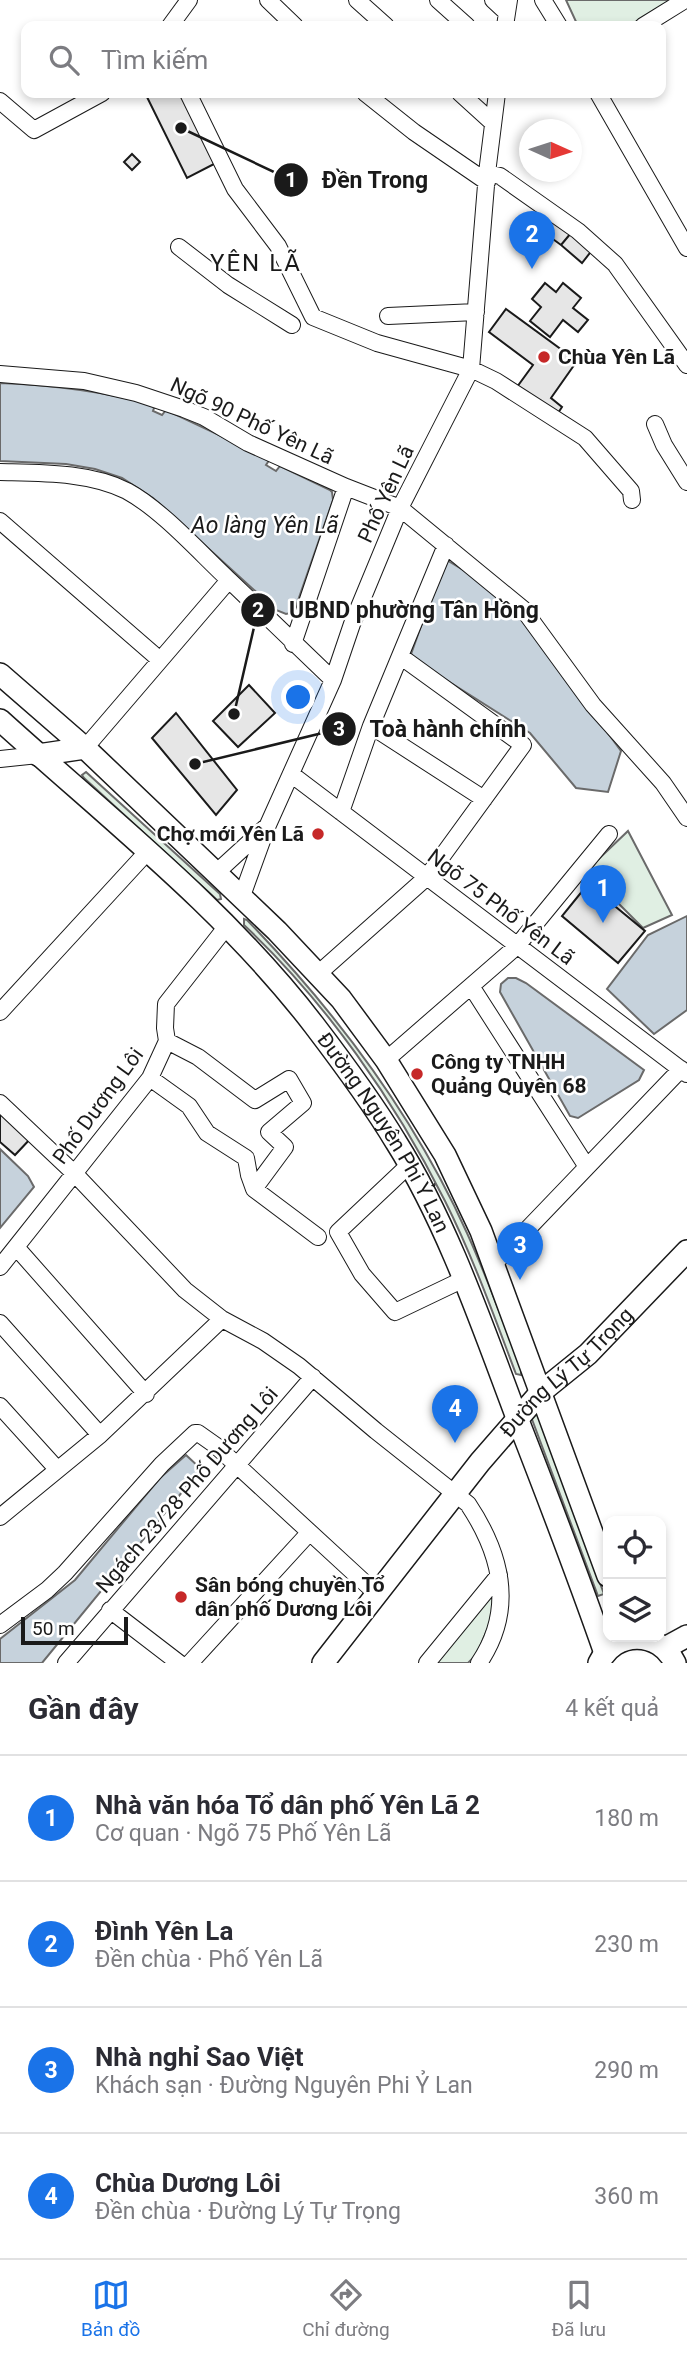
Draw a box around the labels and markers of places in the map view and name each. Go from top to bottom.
callout: Đền Trong [273,158,443,202]
pin: 2 [509,211,555,269]
place label: Chùa Yên Lã [558,345,675,369]
marker: Chùa Yên Lã [536,349,552,365]
callout: UBND phường Tân Hồng [240,588,554,632]
callout: Toà hành chính [321,707,541,751]
place label: Chợ mới Yên Lã [157,822,304,846]
marker: Chợ mới Yên Lã [310,826,326,842]
pin: 1 [580,865,626,923]
place label: Công ty TNHH Quảng Quyên 68 [431,1050,587,1098]
marker: Công ty TNHH Quảng Quyên 68 [409,1066,425,1082]
pin: 3 [497,1222,543,1280]
pin: 4 [432,1385,478,1443]
place label: Sân bóng chuyền Tổ dân phố Dương Lôi [195,1573,385,1621]
marker: Sân bóng chuyền Tổ dân phố Dương Lôi [173,1589,189,1605]

